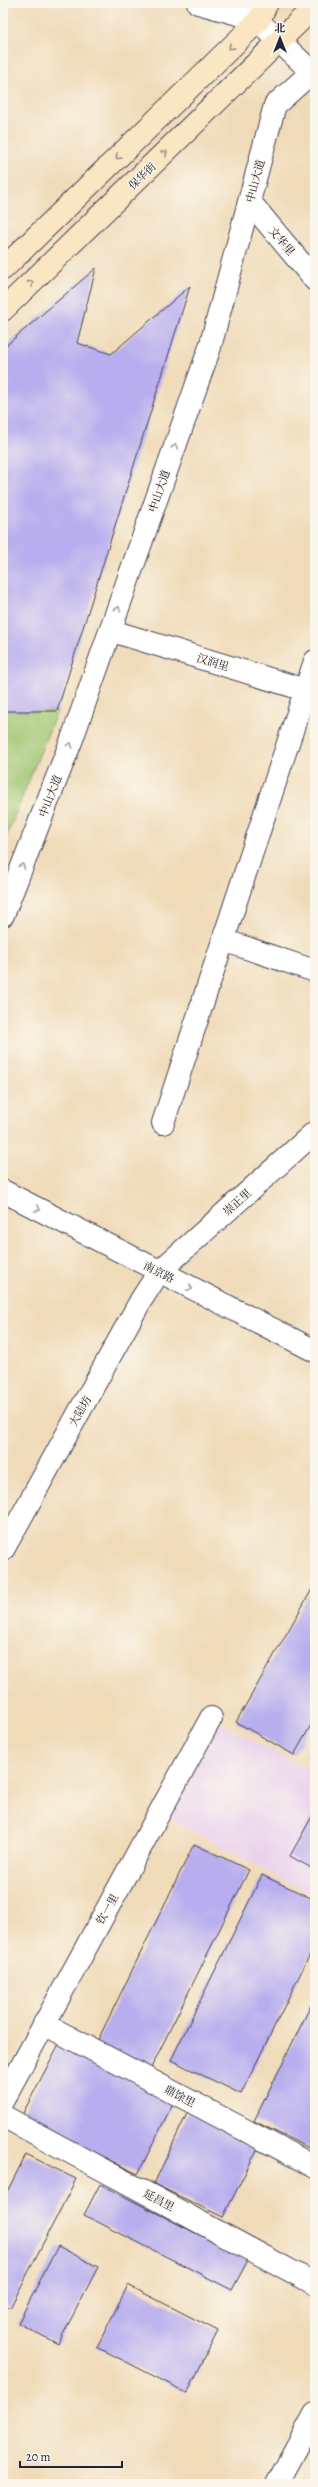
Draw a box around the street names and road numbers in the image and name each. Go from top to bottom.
street label: 中山大道 [243,158,268,204]
street label: 保华街 [125,160,159,193]
street label: 文华里 [265,224,298,259]
street label: 中山大道 [145,468,174,514]
street label: 汉润里 [195,650,231,674]
street label: 中山大道 [36,773,65,819]
street label: 崇正里 [220,1186,255,1219]
street label: 南京路 [141,1258,177,1287]
street label: 大陆坊 [66,1393,95,1429]
street label: 钦一里 [93,1891,122,1927]
street label: 鼎馀里 [162,2082,198,2111]
street label: 延昌里 [141,2186,177,2215]

